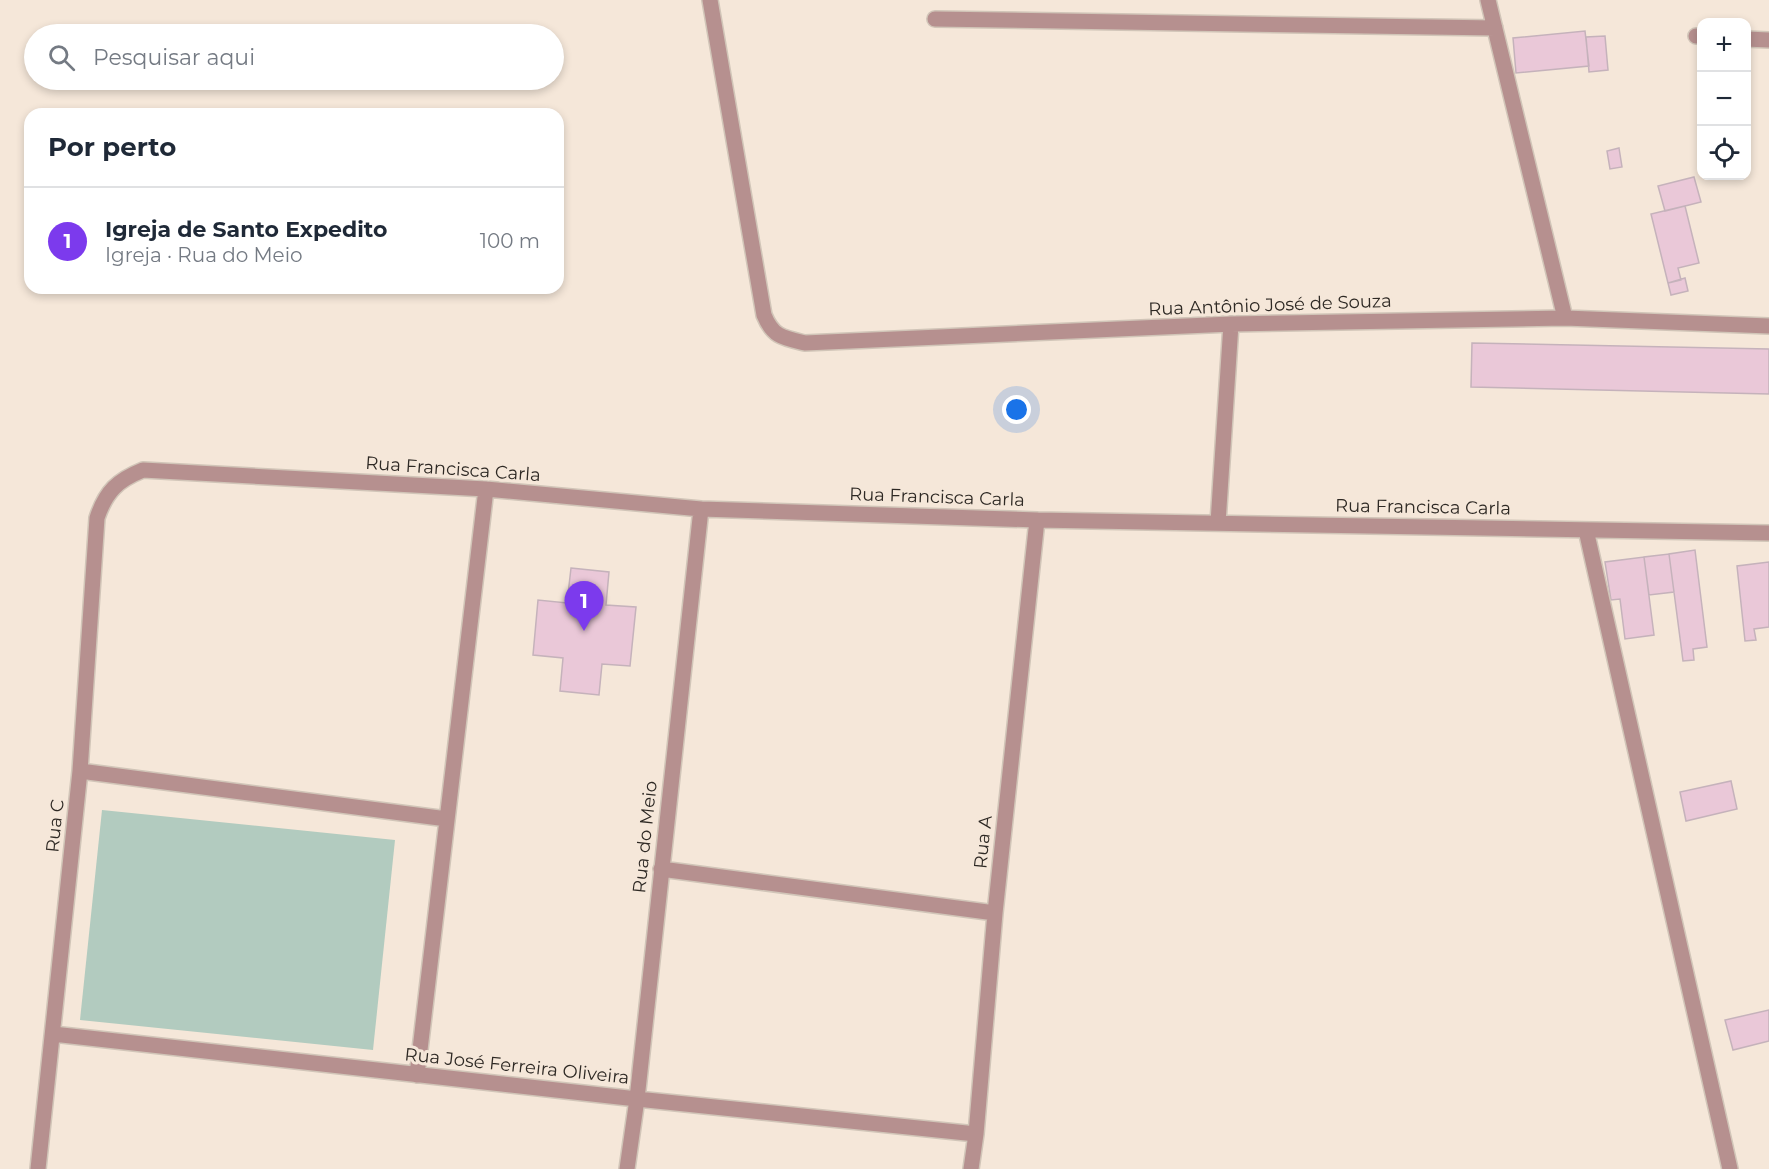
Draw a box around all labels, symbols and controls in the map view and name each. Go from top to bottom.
map controls [1697,18,1751,180]
button: + [1697,18,1751,72]
search box [24,24,564,90]
icon: search [45,41,78,74]
text: Pesquisar aqui [93,44,255,71]
button: − [1697,72,1751,126]
button: locate [1697,126,1751,180]
text: Por perto [48,131,176,163]
text: Igreja de Santo Expedito [105,216,387,243]
text: 1 [64,229,71,253]
text: 100 m [480,229,540,253]
text: Igreja · Rua do Meio [105,243,303,267]
street label: Rua Antônio José de Souza [1148,290,1392,320]
your location [1002,395,1031,424]
street label: Rua Francisca Carla [365,452,541,486]
street label: Rua Francisca Carla [849,483,1025,511]
street label: Rua Francisca Carla [1335,494,1511,520]
pin: 1 [564,582,604,631]
street label: Rua do Meio [628,780,662,894]
street label: Rua C [41,798,69,854]
street label: Rua A [969,814,997,870]
street label: Rua José Ferreira Oliveira [404,1043,630,1089]

